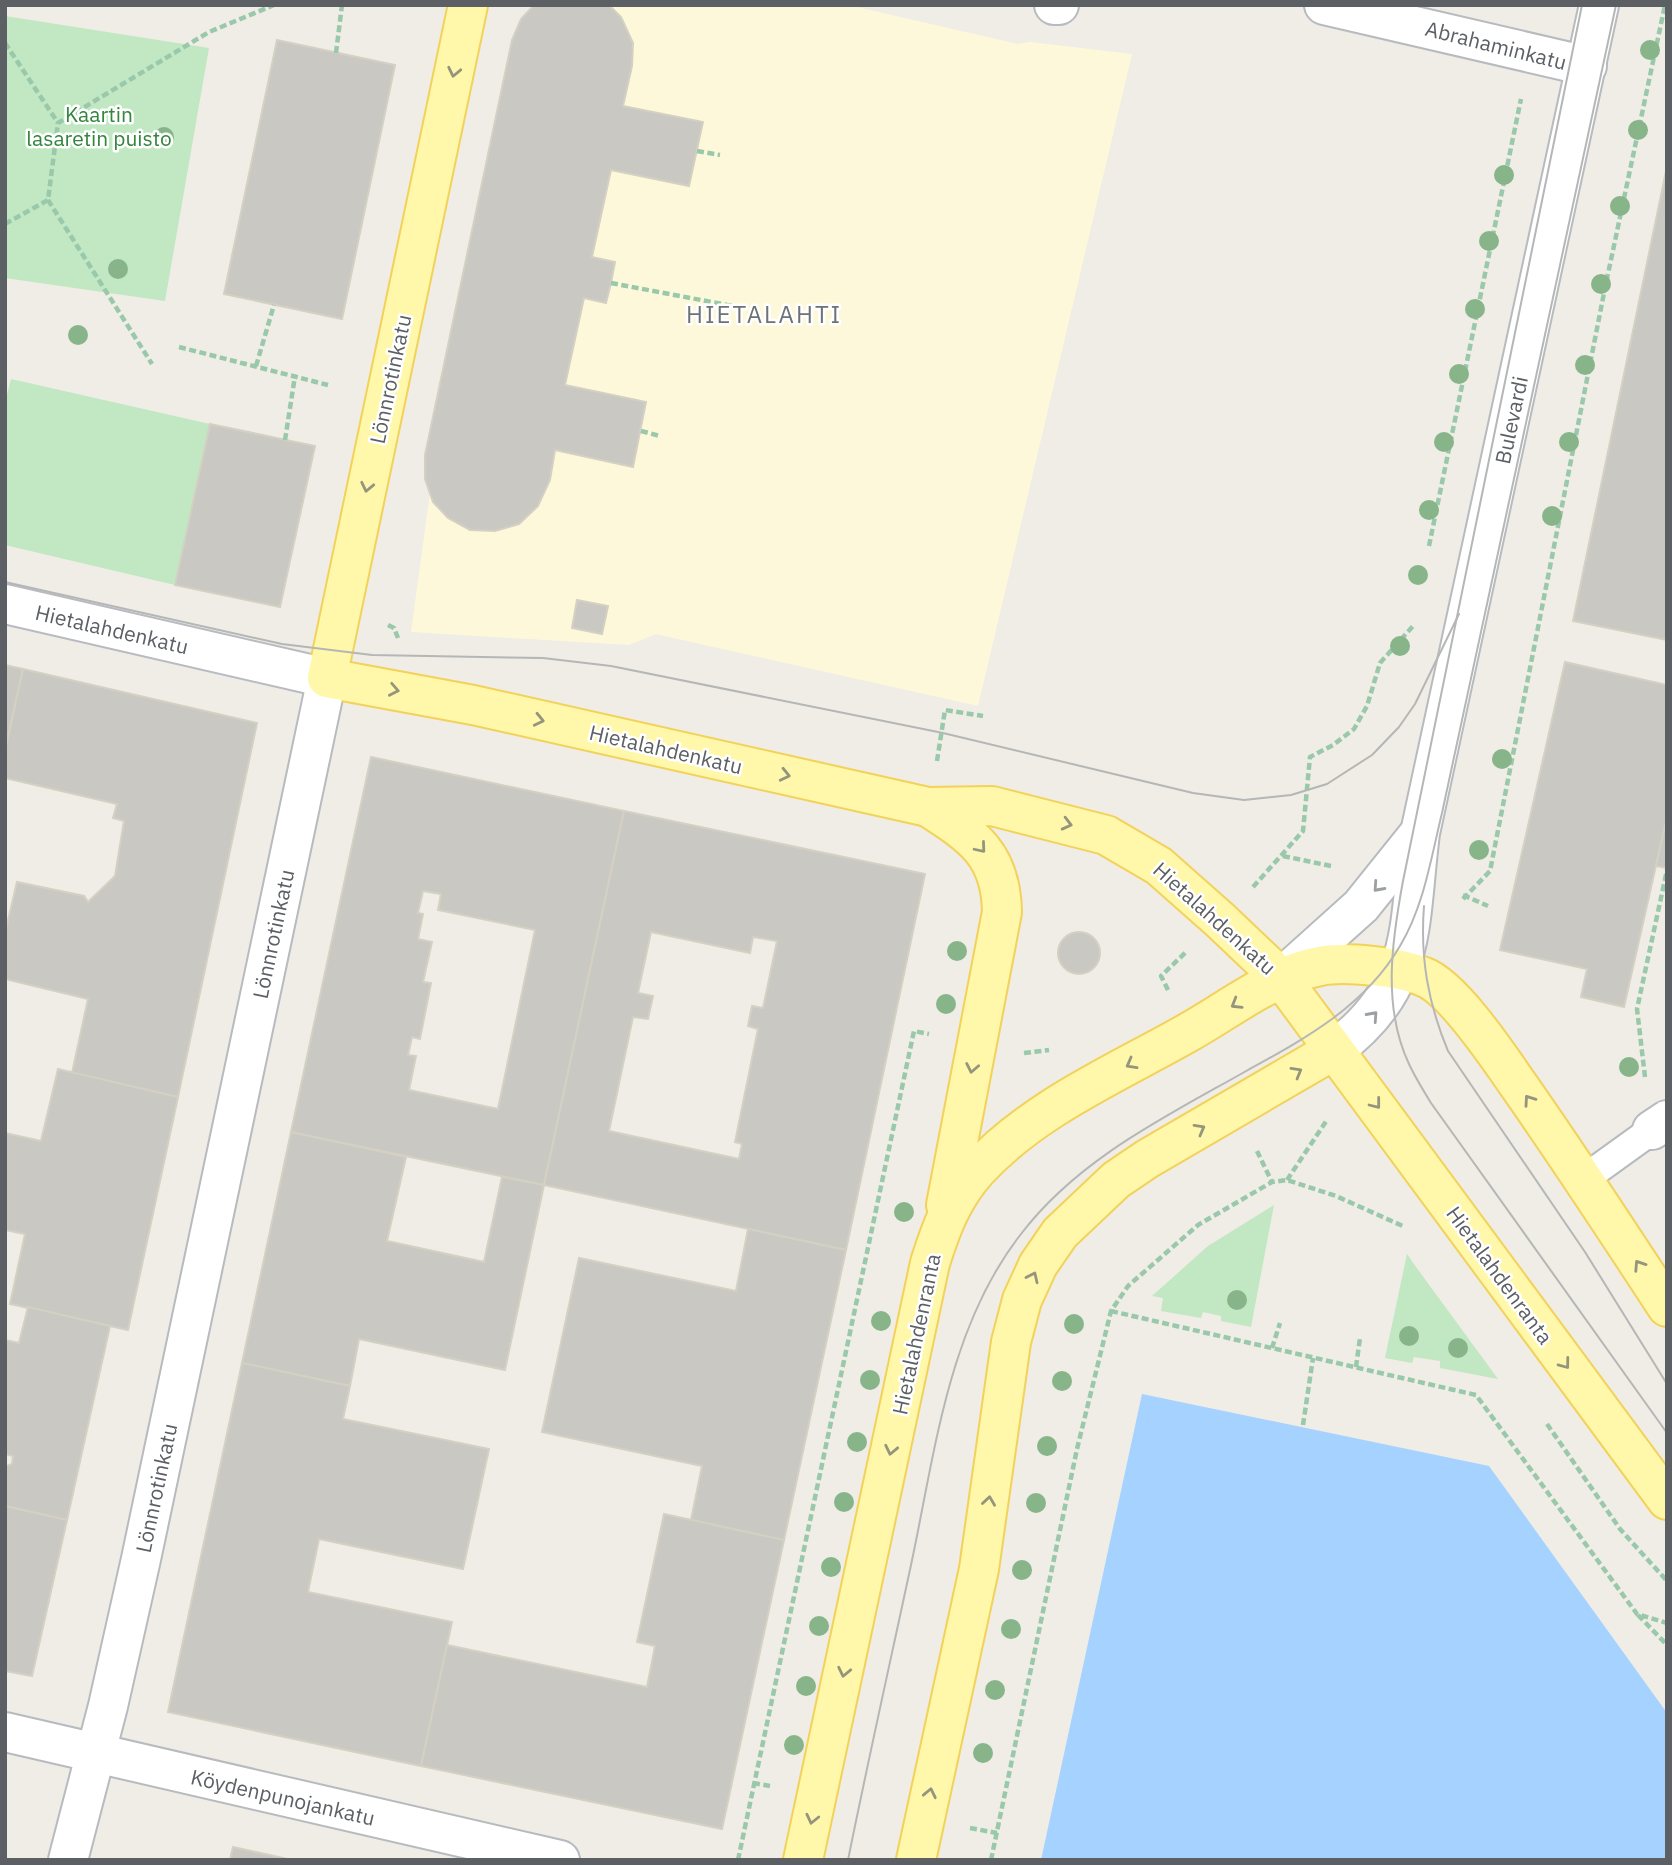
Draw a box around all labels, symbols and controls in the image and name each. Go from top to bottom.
street label: Abrahaminkatu [1422,14,1570,76]
one-way arrow [448,66,463,78]
park label: Kaartin lasaretin puisto [26,100,172,152]
district label: HIETALAHTI [686,298,842,330]
street label: Lönnrotinkatu [363,312,417,446]
street label: Bulevardi [1488,374,1534,466]
one-way arrow [361,481,376,493]
street label: Hietalahdenkatu [33,598,191,660]
one-way arrow [388,682,400,697]
one-way arrow [533,712,545,727]
street label: Hietalahdenkatu [587,718,745,780]
one-way arrow [779,767,791,781]
one-way arrow [1061,815,1073,830]
one-way arrow [973,840,985,853]
street label: Hietalahdenkatu [1148,855,1282,981]
street label: Lönnrotinkatu [246,867,300,1001]
one-way arrow [1374,879,1386,892]
one-way arrow [1230,996,1243,1009]
one-way arrow [1364,1011,1377,1024]
one-way arrow [1125,1056,1138,1069]
one-way arrow [965,1062,980,1074]
one-way arrow [1289,1068,1302,1081]
one-way arrow [1525,1095,1537,1108]
one-way arrow [1368,1096,1381,1109]
one-way arrow [1193,1124,1205,1137]
street label: Hietalahdenranta [1440,1200,1560,1350]
street label: Hietalahdenranta [885,1251,947,1417]
one-way arrow [1634,1259,1647,1272]
one-way arrow [1024,1272,1038,1284]
one-way arrow [1557,1357,1569,1369]
street label: Lönnrotinkatu [129,1421,183,1555]
one-way arrow [884,1444,899,1456]
one-way arrow [981,1496,996,1507]
one-way arrow [837,1666,852,1678]
street label: Köydenpunojankatu [188,1762,378,1832]
one-way arrow [922,1787,937,1799]
one-way arrow [806,1812,821,1824]

